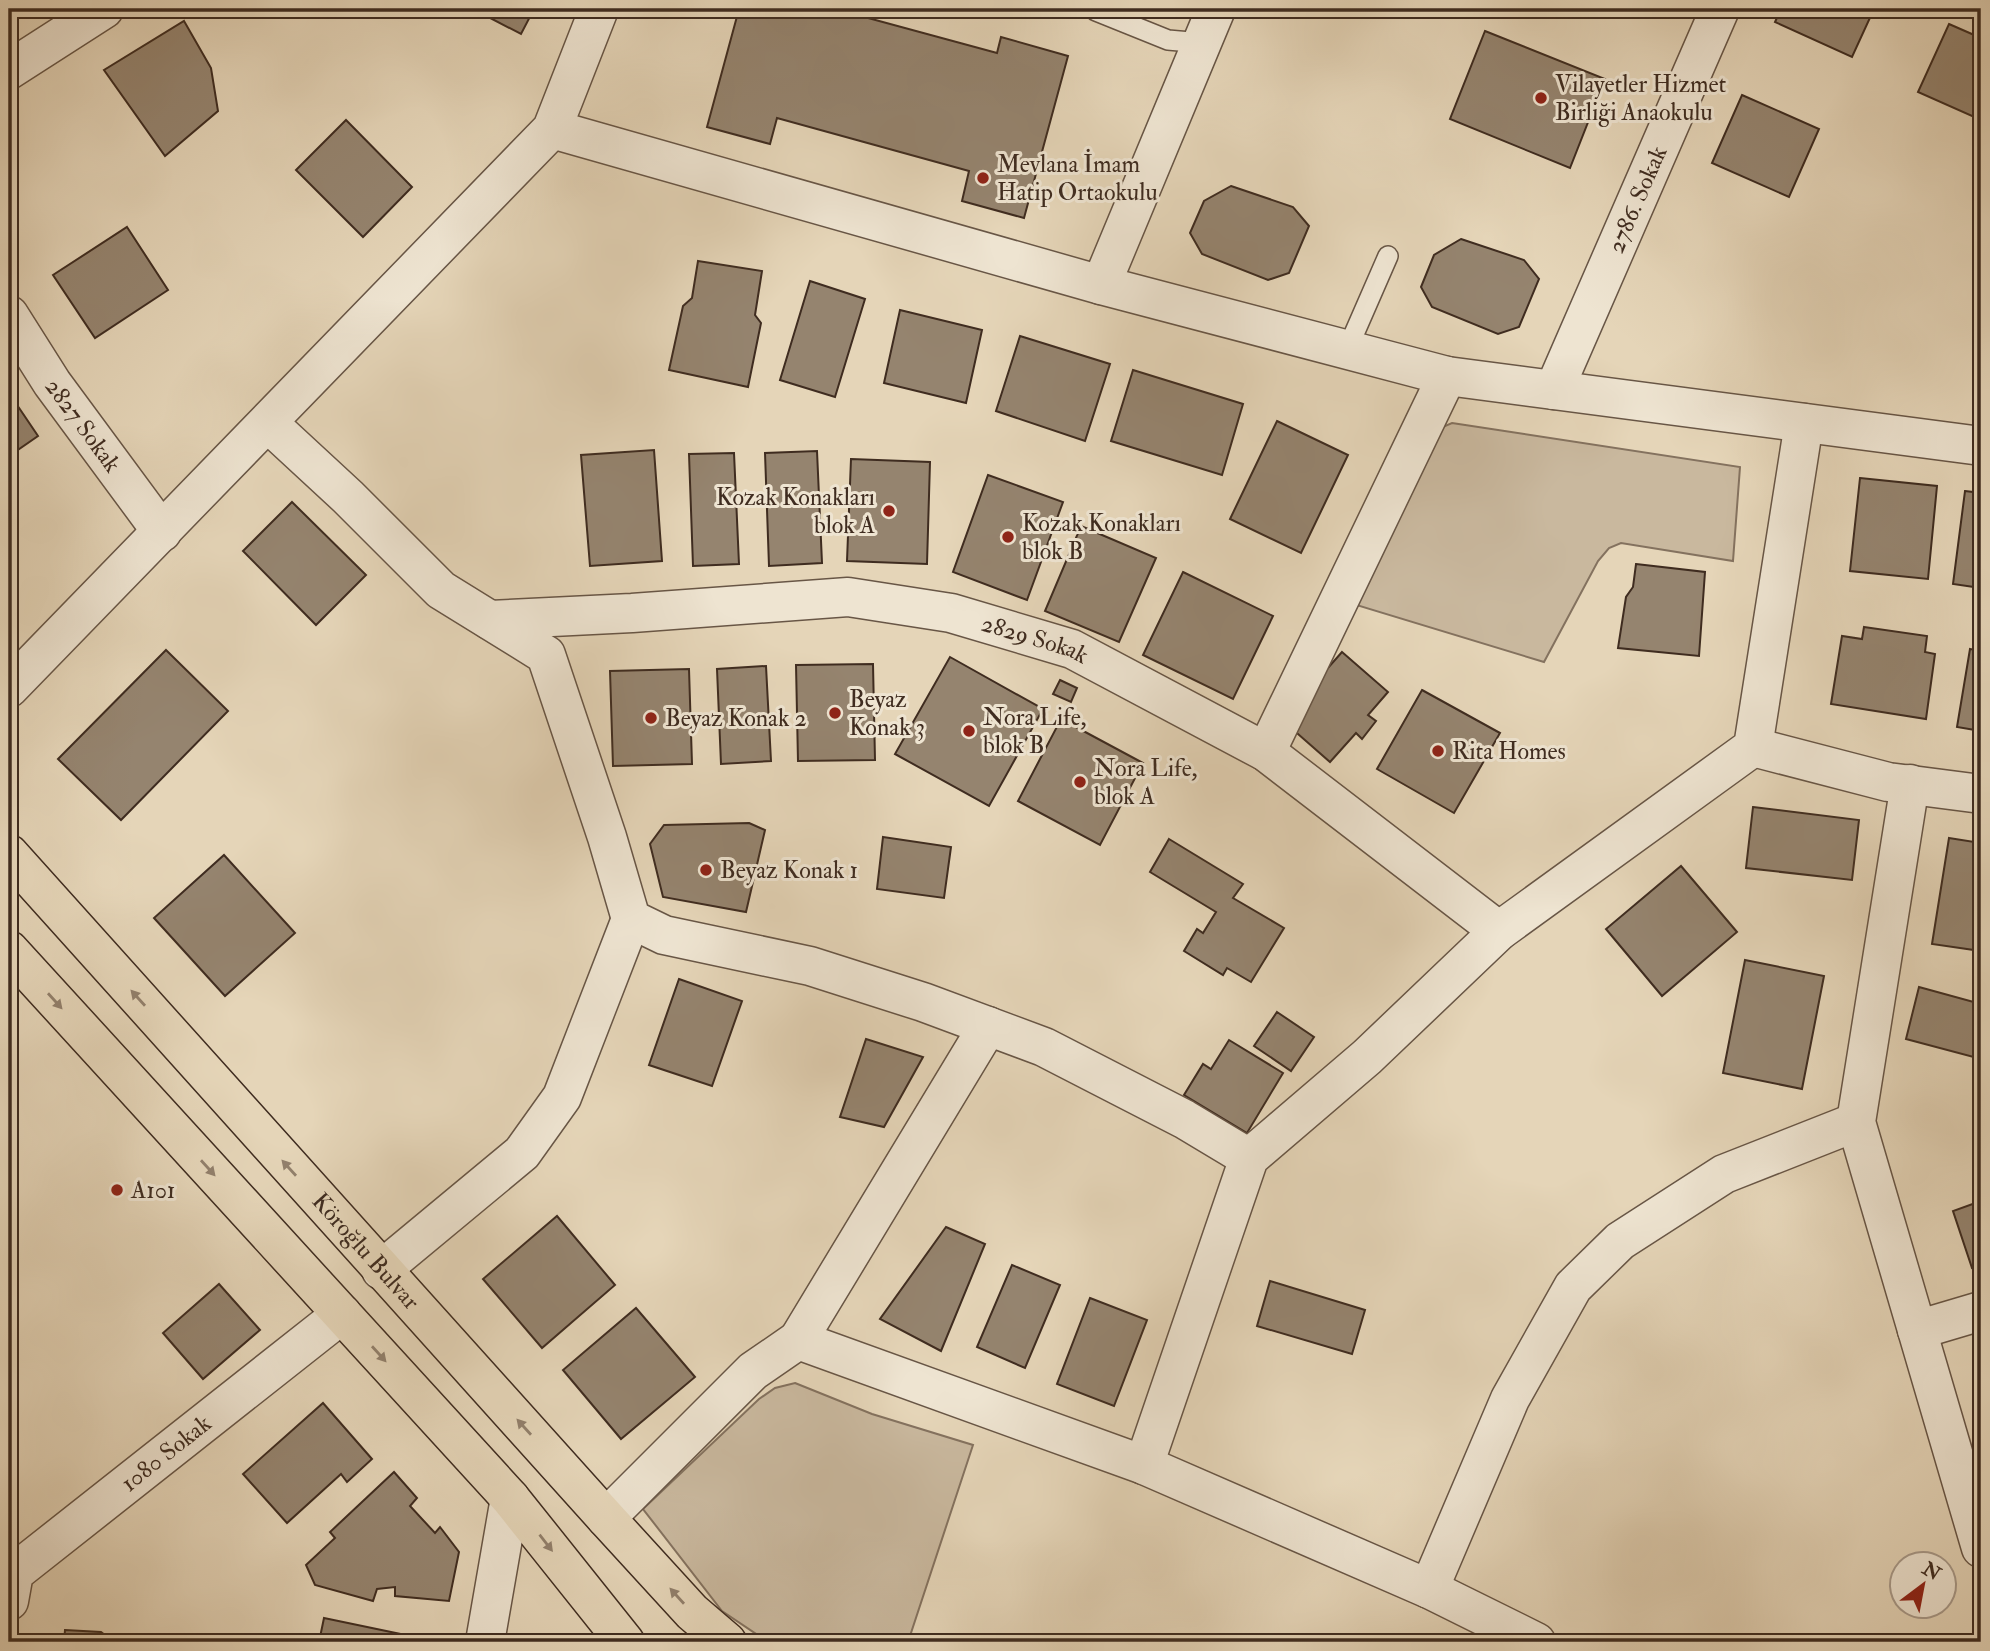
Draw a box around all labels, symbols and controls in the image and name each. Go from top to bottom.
place label: Vilayetler Hizmet Birliği Anaokulu [1555,69,1727,128]
marker: Vilayetler Hizmet Birliği Anaokulu [1533,90,1549,106]
street label: 2786. Sokak [1601,141,1675,258]
place label: Mevlana İmam Hatip Ortaokulu [997,148,1158,208]
marker: Mevlana İmam Hatip Ortaokulu [975,170,991,186]
street label: 2827 Sokak [38,372,128,479]
place label: Kozak Konakları blok A [716,482,875,541]
marker: Kozak Konakları blok A [881,503,897,519]
place label: Kozak Konakları blok B [1022,508,1181,567]
marker: Kozak Konakları blok B [1000,529,1016,545]
street label: 2829 Sokak [978,608,1094,671]
place label: Beyaz Konak 3 [849,684,925,743]
place label: Nora Life, blok B [983,702,1087,761]
place label: Beyaz Konak 2 [665,703,807,734]
marker: Beyaz Konak 3 [827,705,843,721]
marker: Beyaz Konak 2 [643,710,659,726]
marker: Nora Life, blok B [961,723,977,739]
place label: Rita Homes [1452,736,1566,767]
marker: Rita Homes [1430,743,1446,759]
place label: Nora Life, blok A [1094,753,1198,812]
marker: Nora Life, blok A [1072,774,1088,790]
place label: Beyaz Konak 1 [720,855,858,886]
marker: Beyaz Konak 1 [698,862,714,878]
one-way arrow [130,990,146,1007]
one-way arrow [47,992,62,1009]
one-way arrow [200,1159,216,1176]
one-way arrow [282,1159,298,1176]
place label: A101 [130,1175,175,1206]
marker: A101 [109,1182,125,1198]
street label: Köroğlu Bulvar [305,1186,426,1316]
one-way arrow [370,1345,386,1362]
street label: 1080 Sokak [115,1408,218,1499]
one-way arrow [516,1418,532,1436]
one-way arrow [538,1533,553,1551]
north arrow [1888,1550,1958,1620]
text: N [1917,1556,1946,1587]
one-way arrow [669,1587,685,1605]

